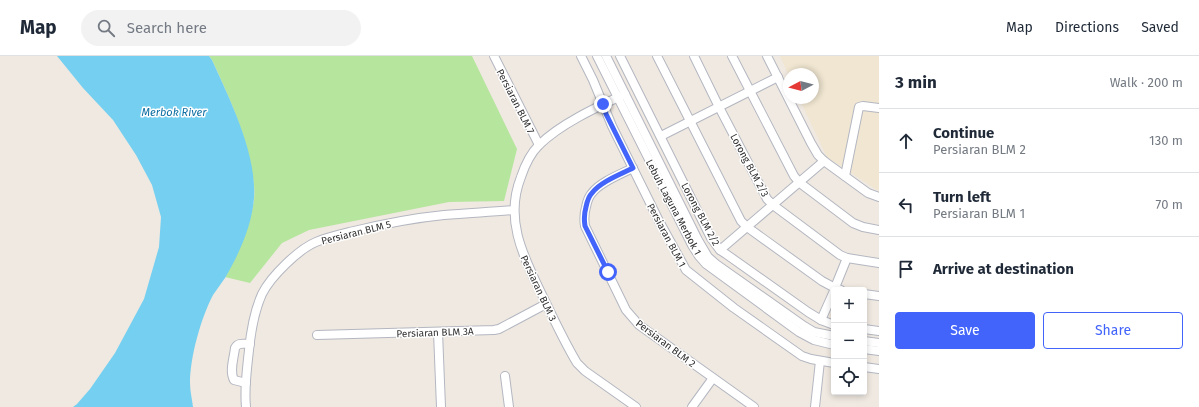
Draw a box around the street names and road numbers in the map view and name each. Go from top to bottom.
street label: Persiaran BLM 7 [494,67,537,136]
street label: Lorong BLM 2/3 [727,132,771,199]
street label: Lebuh Laguna Merbok 1 [643,158,703,257]
street label: Lorong BLM 2/2 [678,181,722,248]
street label: Persiaran BLM 1 [644,201,688,270]
street label: Persiaran BLM 5 [320,219,392,247]
street label: Persiaran BLM 3 [518,254,559,323]
street label: Persiaran BLM 2 [633,318,698,370]
street label: Persiaran BLM 3A [396,326,474,340]

